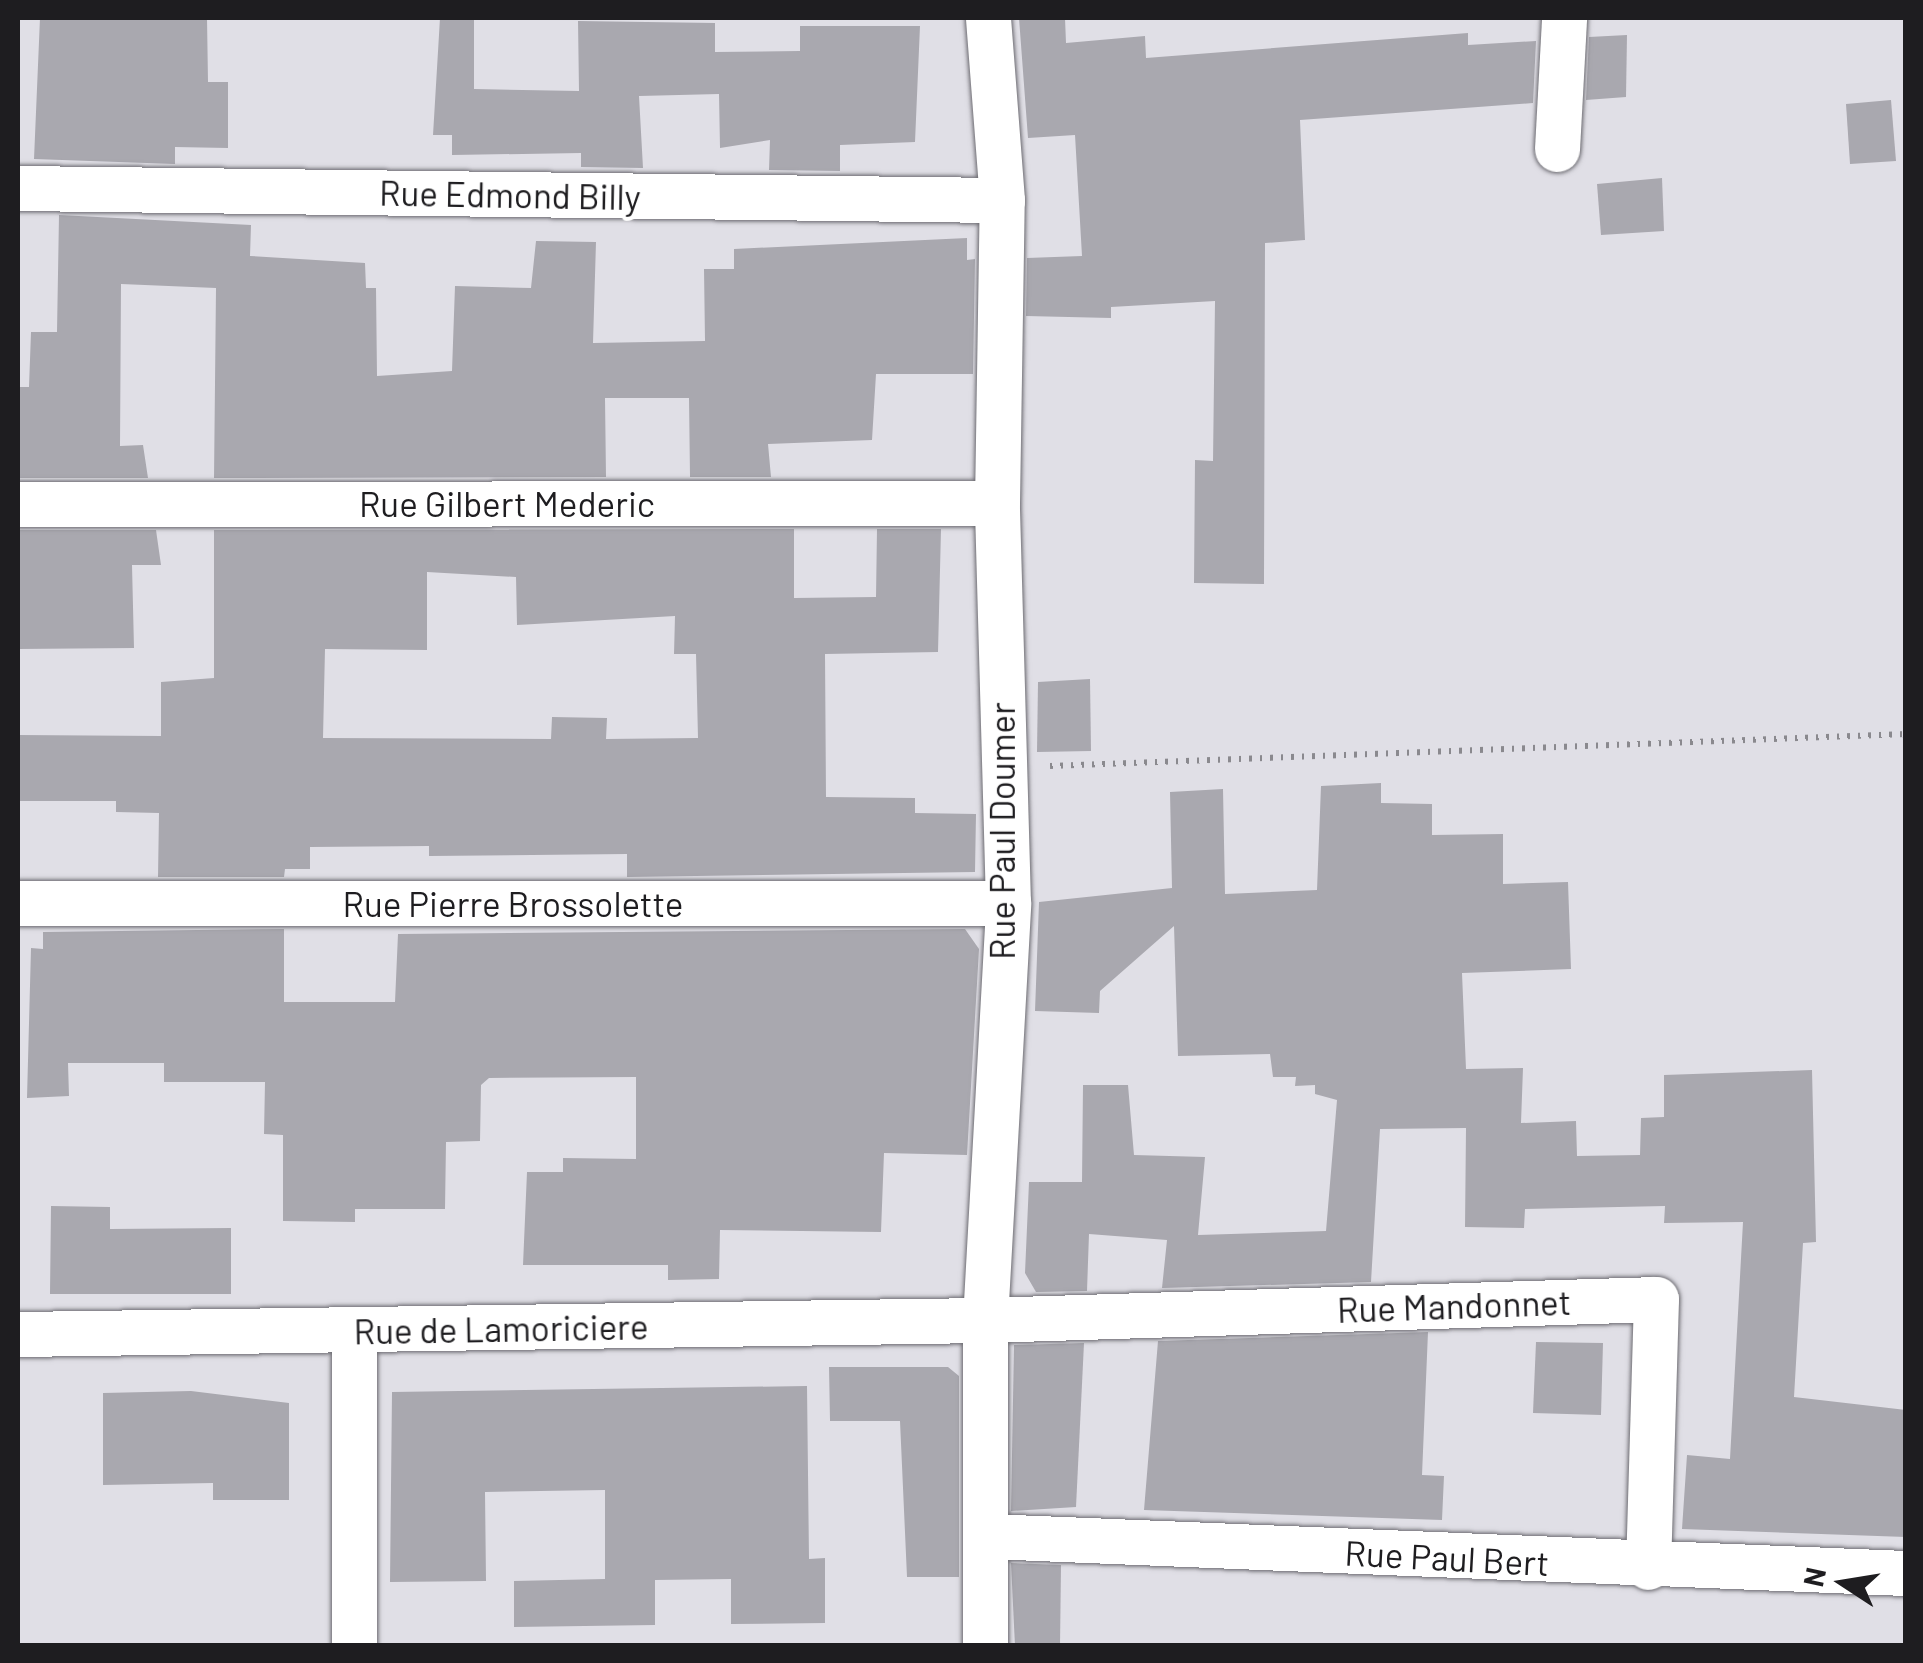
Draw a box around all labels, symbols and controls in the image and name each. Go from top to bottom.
street label: Rue Edmond Billy [379,171,641,217]
street label: Rue Gilbert Mederic [359,482,655,524]
street label: Rue Paul Doumer [980,702,1022,960]
street label: Rue Pierre Brossolette [343,882,683,924]
street label: Rue Mandonnet [1336,1280,1572,1330]
street label: Rue de Lamoriciere [353,1304,649,1352]
street label: Rue Paul Bert [1344,1531,1550,1583]
north arrow [1793,1533,1893,1633]
text: N [1795,1564,1832,1589]

